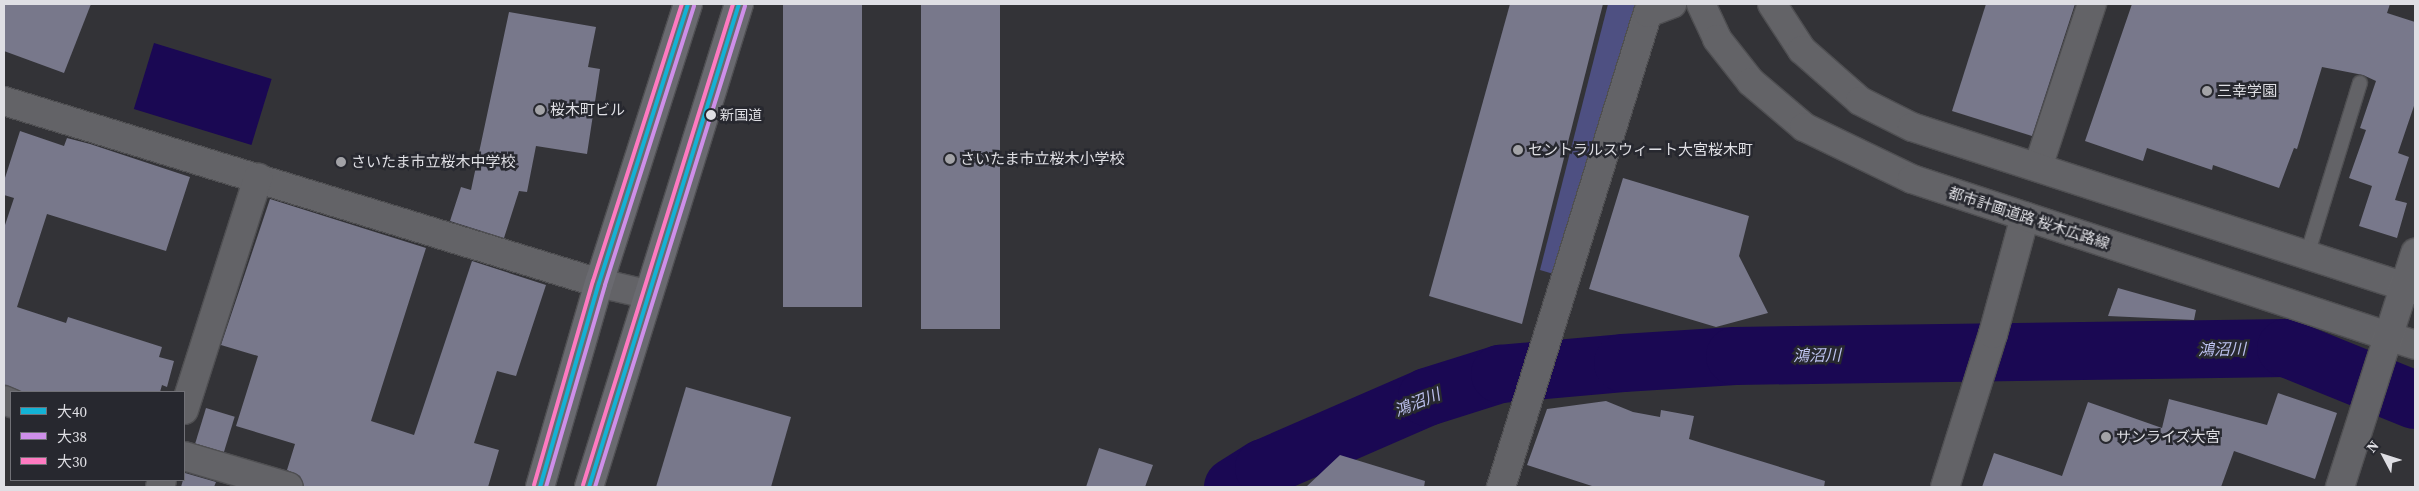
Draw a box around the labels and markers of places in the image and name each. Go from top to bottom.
place label: 三幸学園 [2217,82,2277,100]
marker: 三幸学園 [2201,85,2213,97]
place label: 桜木町ビル [550,101,625,119]
marker: 桜木町ビル [534,104,546,116]
place label: 新国道 [720,107,762,123]
marker: 新国道 [706,110,716,120]
place label: セントラルスウィート大宮桜木町 [1528,141,1753,159]
marker: セントラルスウィート大宮桜木町 [1512,144,1524,156]
place label: さいたま市立桜木小学校 [960,150,1125,168]
place label: さいたま市立桜木中学校 [351,153,516,171]
marker: さいたま市立桜木小学校 [944,153,956,165]
marker: さいたま市立桜木中学校 [335,156,347,168]
place label: サンライズ大宮 [2116,428,2221,446]
marker: サンライズ大宮 [2100,431,2112,443]

